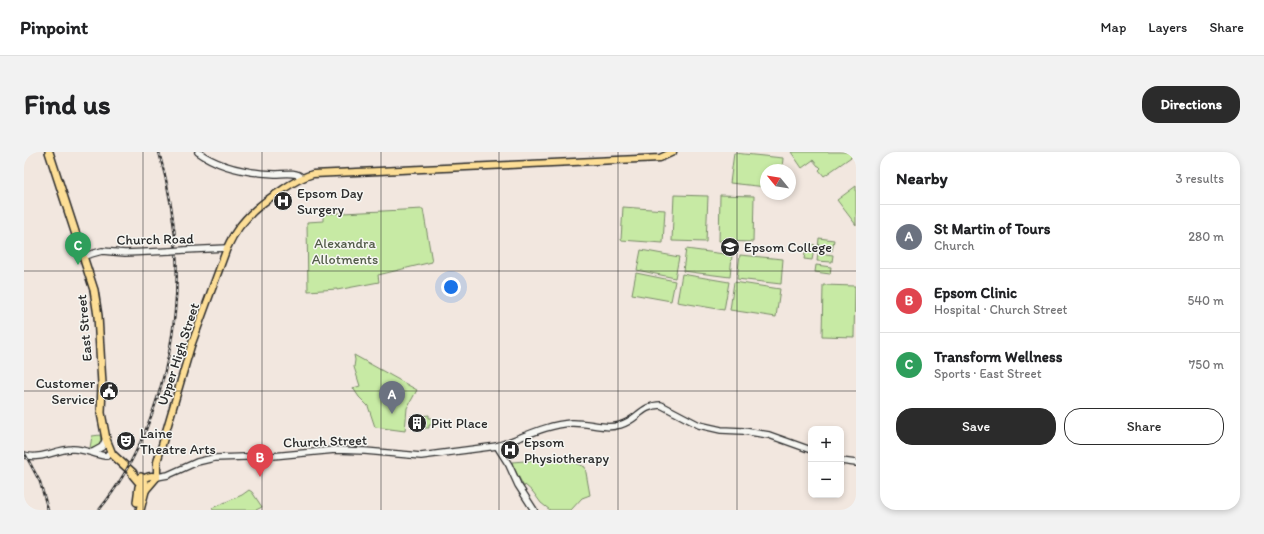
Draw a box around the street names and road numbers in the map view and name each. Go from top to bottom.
street label: Church Road [116,230,194,249]
street label: East Street [73,294,96,362]
street label: Upper High Street [154,301,203,408]
street label: Church Street [283,432,367,451]

